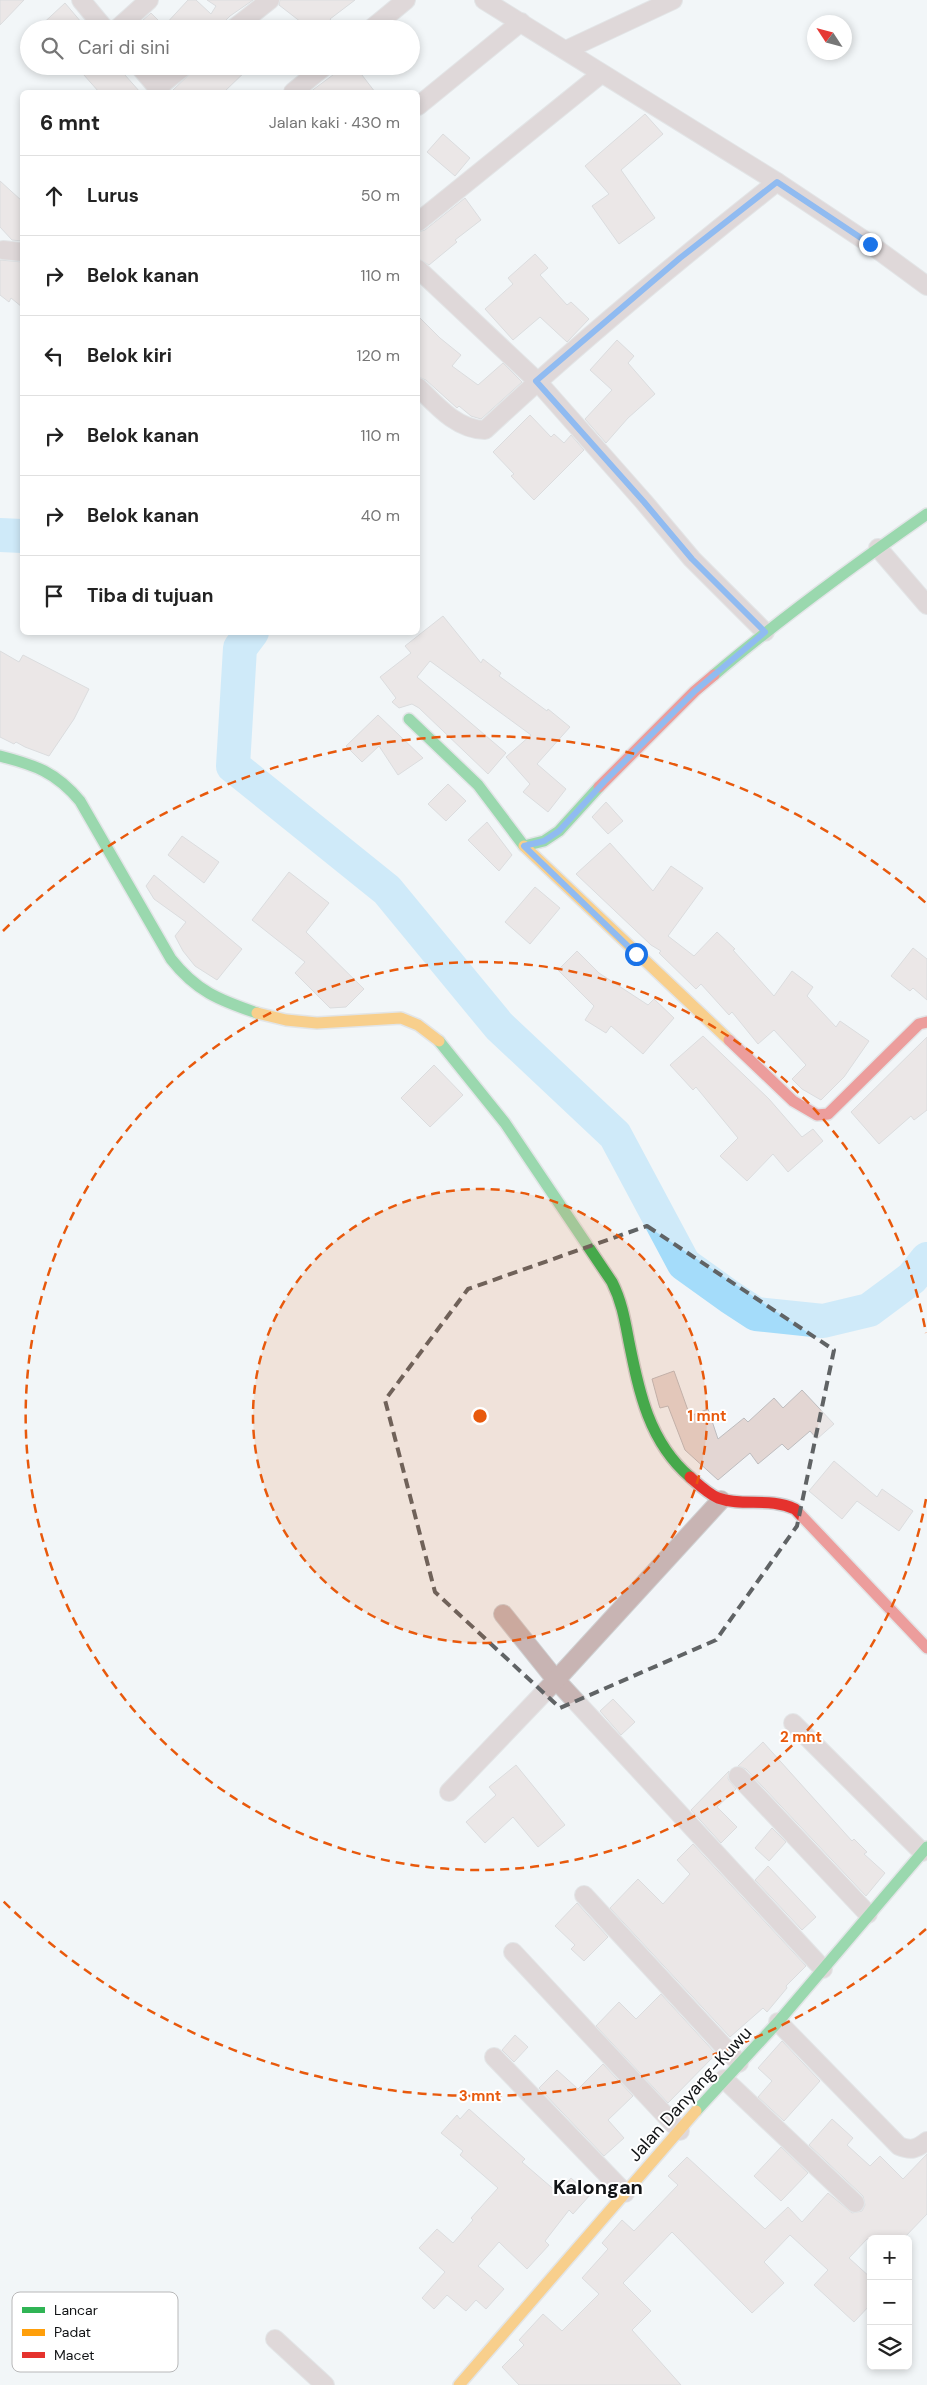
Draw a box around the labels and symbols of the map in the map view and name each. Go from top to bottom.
north arrow [807,15,852,60]
route end [859,233,882,256]
route start [625,943,648,966]
text: 1 mnt [688,1406,726,1426]
centre of rings [471,1407,489,1425]
text: 2 mnt [780,1727,822,1747]
street label: Jalan Danyang-Kuwu [623,2021,757,2167]
text: 3 mnt [459,2086,501,2106]
district label: Kalongan [553,2174,643,2200]
legend [12,2292,178,2372]
text: Lancar [54,2301,98,2319]
text: Padat [54,2323,91,2341]
text: Macet [54,2346,95,2364]

